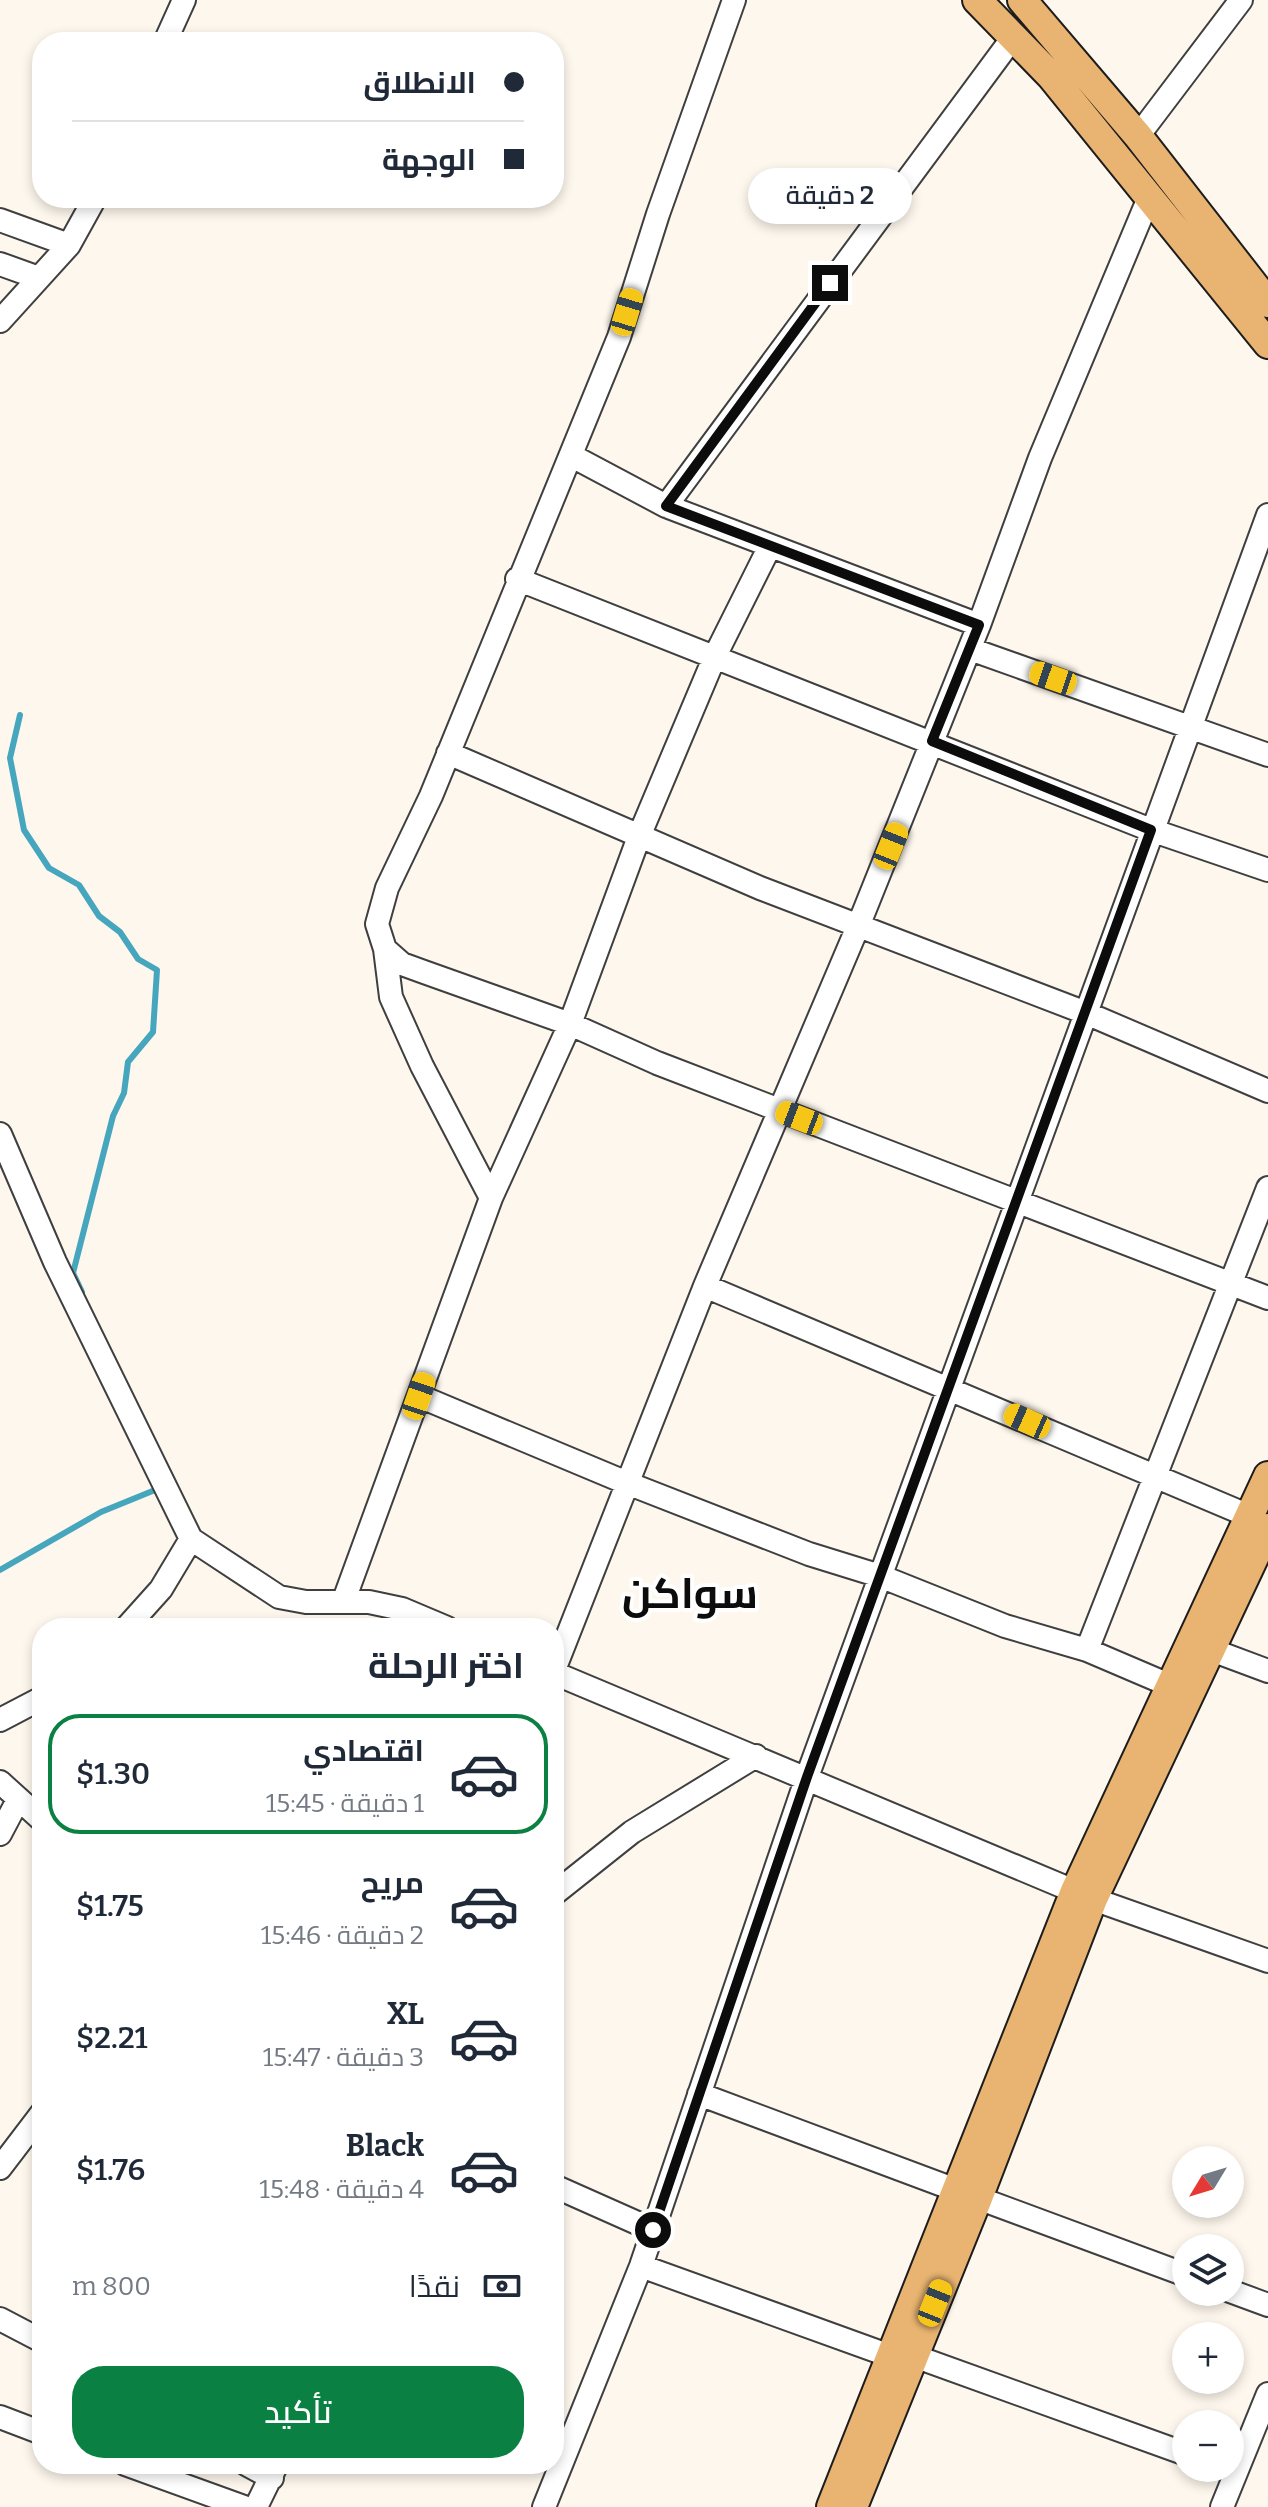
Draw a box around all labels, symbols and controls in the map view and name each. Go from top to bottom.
text: الانطلاق [363,65,476,101]
text: الوجهة [382,142,476,178]
callout: 2 دقيقة [748,167,912,223]
text: 2 دقيقة [786,180,874,211]
route end [812,265,848,301]
car [609,286,645,338]
car [1026,659,1080,697]
car [871,819,911,873]
car [772,1098,826,1138]
car [400,1369,438,1423]
car [1000,1400,1054,1442]
district label: سواكن [622,1569,758,1619]
text: اختر الرحلة [368,1644,524,1688]
text: اقتصادي [303,1733,424,1769]
icon: car [448,1738,520,1810]
text: $1.30 [76,1756,150,1792]
text: 1 دقيقة · 15:45 [266,1788,424,1819]
text: مريح [361,1865,424,1901]
icon: car [448,1870,520,1942]
text: $1.75 [76,1888,144,1924]
text: 2 دقيقة · 15:46 [261,1920,424,1951]
text: XL [387,1996,424,2032]
icon: car [448,2002,520,2074]
text: $2.21 [76,2020,147,2056]
text: 3 دقيقة · 15:47 [263,2042,424,2073]
text: Black [346,2128,424,2164]
icon: car [448,2134,520,2206]
north arrow [1172,2146,1244,2218]
map controls [1172,2146,1244,2482]
text: $1.76 [76,2152,145,2188]
text: 4 دقيقة · 15:48 [259,2174,424,2205]
route start [635,2212,671,2248]
button: layers [1172,2234,1244,2306]
icon: cash [480,2264,524,2308]
text: نقدًا [409,2269,460,2305]
text: 800 m [72,2271,151,2302]
car [915,2276,955,2330]
button: + [1172,2322,1244,2394]
button: تأكيد [72,2366,524,2458]
button: − [1172,2410,1244,2482]

